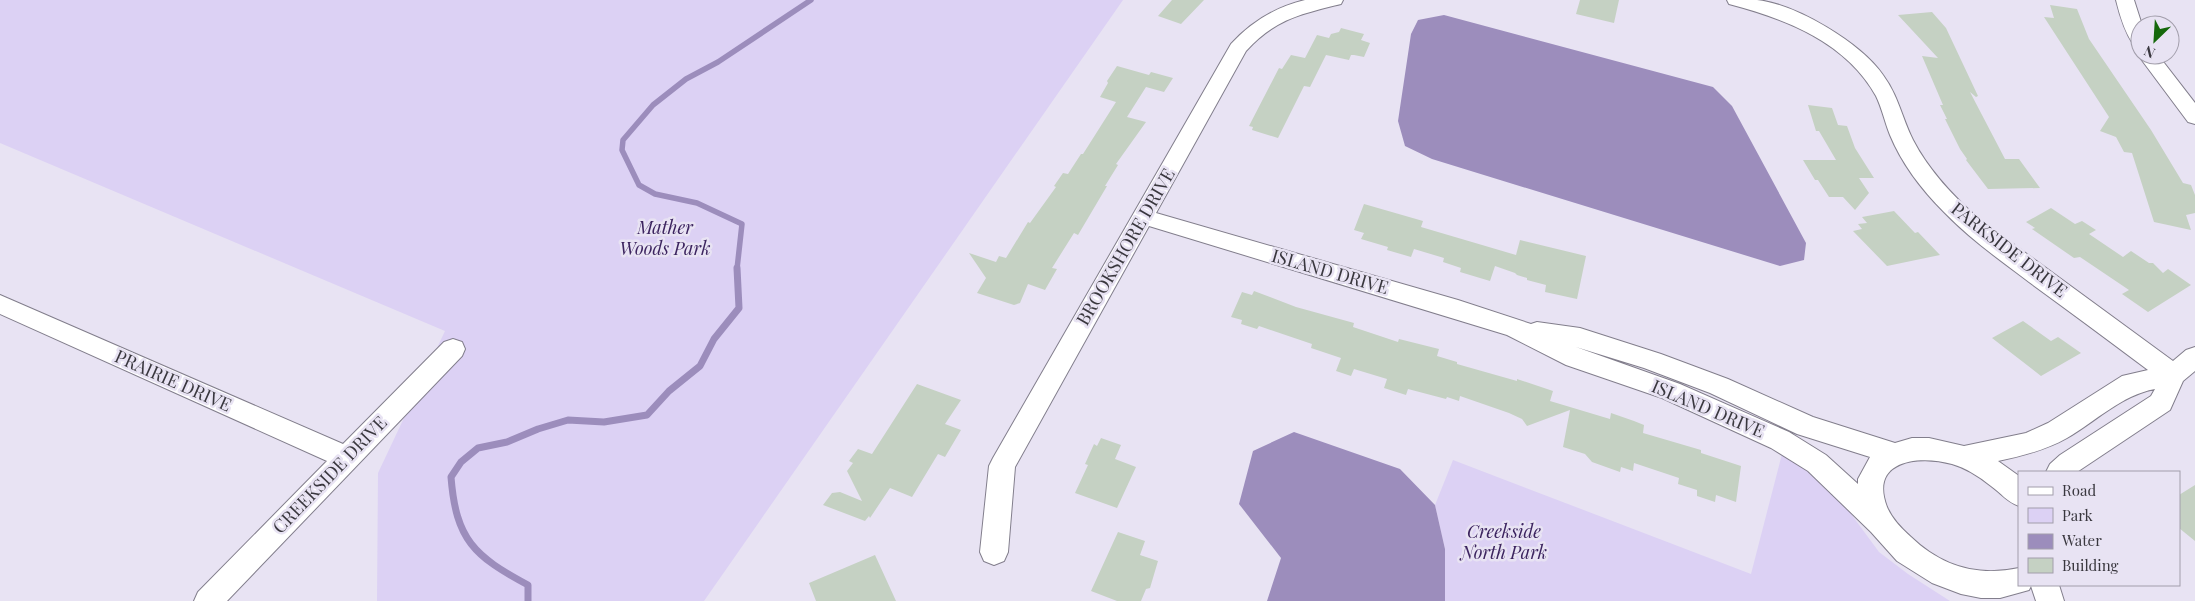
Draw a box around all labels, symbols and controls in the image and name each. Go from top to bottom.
north arrow [2130,15,2180,65]
text: N [2141,41,2158,63]
street label: BROOKSHORE DRIVE [1070,164,1180,329]
street label: PARKSIDE DRIVE [1947,196,2073,302]
park label: Mather Woods Park [620,215,710,260]
street label: ISLAND DRIVE [1269,243,1392,299]
street label: PRAIRIE DRIVE [111,344,236,417]
street label: ISLAND DRIVE [1648,373,1769,443]
street label: CREEKSIDE DRIVE [267,410,392,538]
legend [2018,471,2180,586]
text: Road [2062,480,2096,500]
text: Park [2062,505,2094,525]
park label: Creekside North Park [1459,519,1547,564]
text: Water [2061,530,2102,550]
text: Building [2062,555,2119,575]

